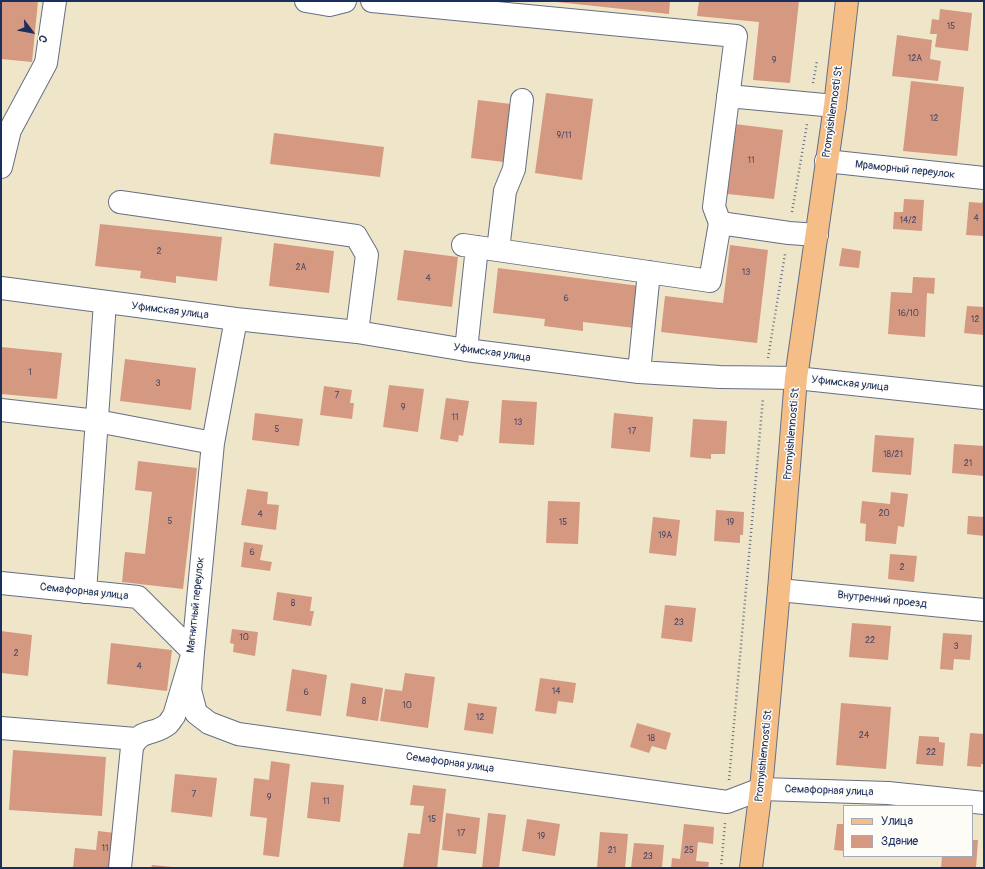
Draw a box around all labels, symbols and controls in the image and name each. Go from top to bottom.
north arrow [12,12,52,52]
house number: 15 [947,22,955,32]
text: С [35,32,50,45]
house number: 12А [908,54,922,64]
house number: 9 [772,56,776,66]
street label: Promyishlennosti St [820,65,846,159]
house number: 12 [930,114,938,124]
house number: 9/11 [557,131,571,141]
house number: 11 [747,156,755,166]
street label: Мраморный переулок [854,158,956,182]
house number: 4 [973,214,979,224]
house number: 14/2 [899,216,917,226]
house number: 2 [156,247,162,257]
house number: 2А [296,263,306,273]
house number: 13 [742,268,750,278]
house number: 4 [425,274,431,284]
house number: 6 [563,294,569,304]
street label: Уфимская улица [131,300,209,322]
house number: 16/10 [897,309,919,319]
house number: 12 [971,315,979,325]
street label: Уфимская улица [453,341,531,365]
house number: 1 [28,368,32,378]
street label: Уфимская улица [811,373,889,395]
house number: 3 [155,379,161,389]
street label: Promyishlennosti St [781,387,803,481]
house number: 7 [335,391,339,401]
house number: 9 [401,403,405,413]
house number: 11 [451,413,459,423]
house number: 13 [514,418,522,428]
house number: 5 [275,425,279,435]
house number: 17 [628,427,636,437]
house number: 18/21 [883,450,903,460]
house number: 21 [964,459,972,469]
house number: 20 [878,509,890,519]
house number: 4 [257,510,263,520]
house number: 5 [168,517,172,527]
house number: 15 [559,518,567,528]
house number: 19 [726,518,734,528]
house number: 19А [658,531,672,541]
house number: 6 [249,548,255,558]
street label: Магнитный переулок [184,556,208,654]
house number: 2 [899,563,905,573]
street label: Семафорная улица [39,581,129,603]
street label: Внутренний проезд [837,589,927,611]
house number: 8 [291,599,295,609]
house number: 23 [674,618,684,628]
house number: 10 [239,633,249,643]
house number: 22 [865,636,875,646]
house number: 3 [953,642,959,652]
house number: 2 [13,649,19,659]
house number: 4 [136,662,142,672]
house number: 14 [552,687,560,697]
house number: 6 [303,688,309,698]
house number: 8 [362,697,366,707]
house number: 10 [402,701,412,711]
street label: Promyishlennosti St [753,709,775,803]
house number: 12 [476,713,484,723]
house number: 24 [859,731,869,741]
house number: 18 [647,734,655,744]
house number: 22 [926,748,936,758]
street label: Семафорная улица [405,750,495,776]
street label: Семафорная улица [784,783,874,799]
house number: 7 [192,790,196,800]
house number: 9 [267,793,271,803]
house number: 11 [322,797,330,807]
legend [843,805,973,857]
text: Улица [881,814,913,829]
house number: 15 [428,815,436,825]
house number: 17 [457,829,465,839]
house number: 19 [537,832,545,842]
text: Здание [881,834,918,849]
house number: 11 [101,844,109,854]
house number: 21 [608,846,616,856]
house number: 25 [684,846,694,856]
house number: 23 [643,852,653,862]

